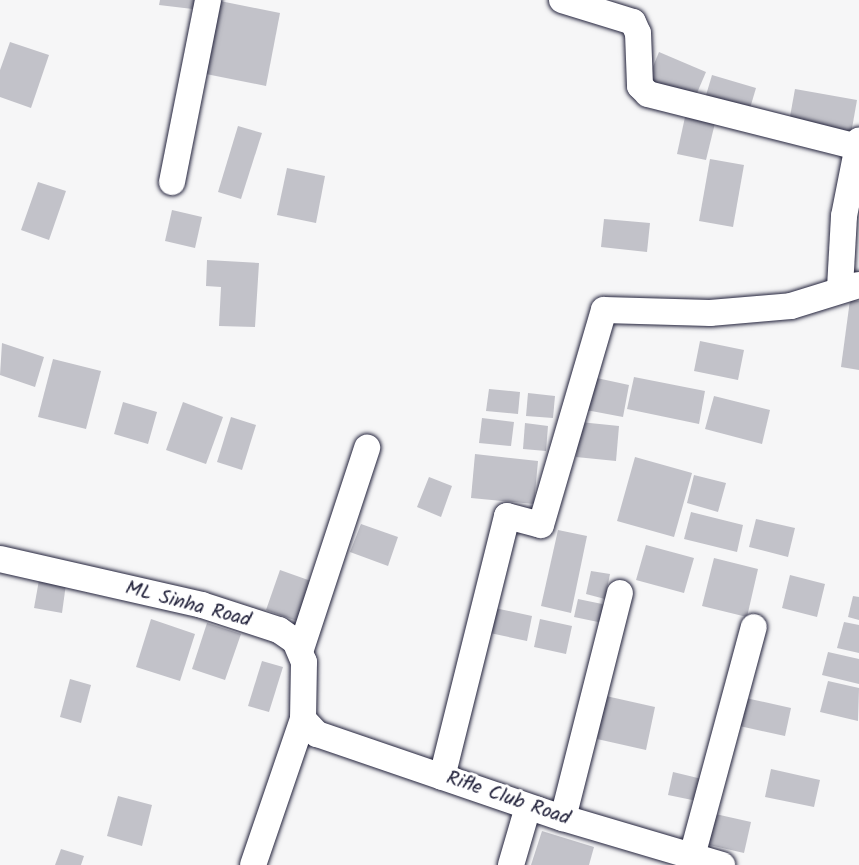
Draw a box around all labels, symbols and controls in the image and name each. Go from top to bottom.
street label: ML Sinha Road [123,577,253,633]
street label: Rifle Club Road [443,767,573,831]

